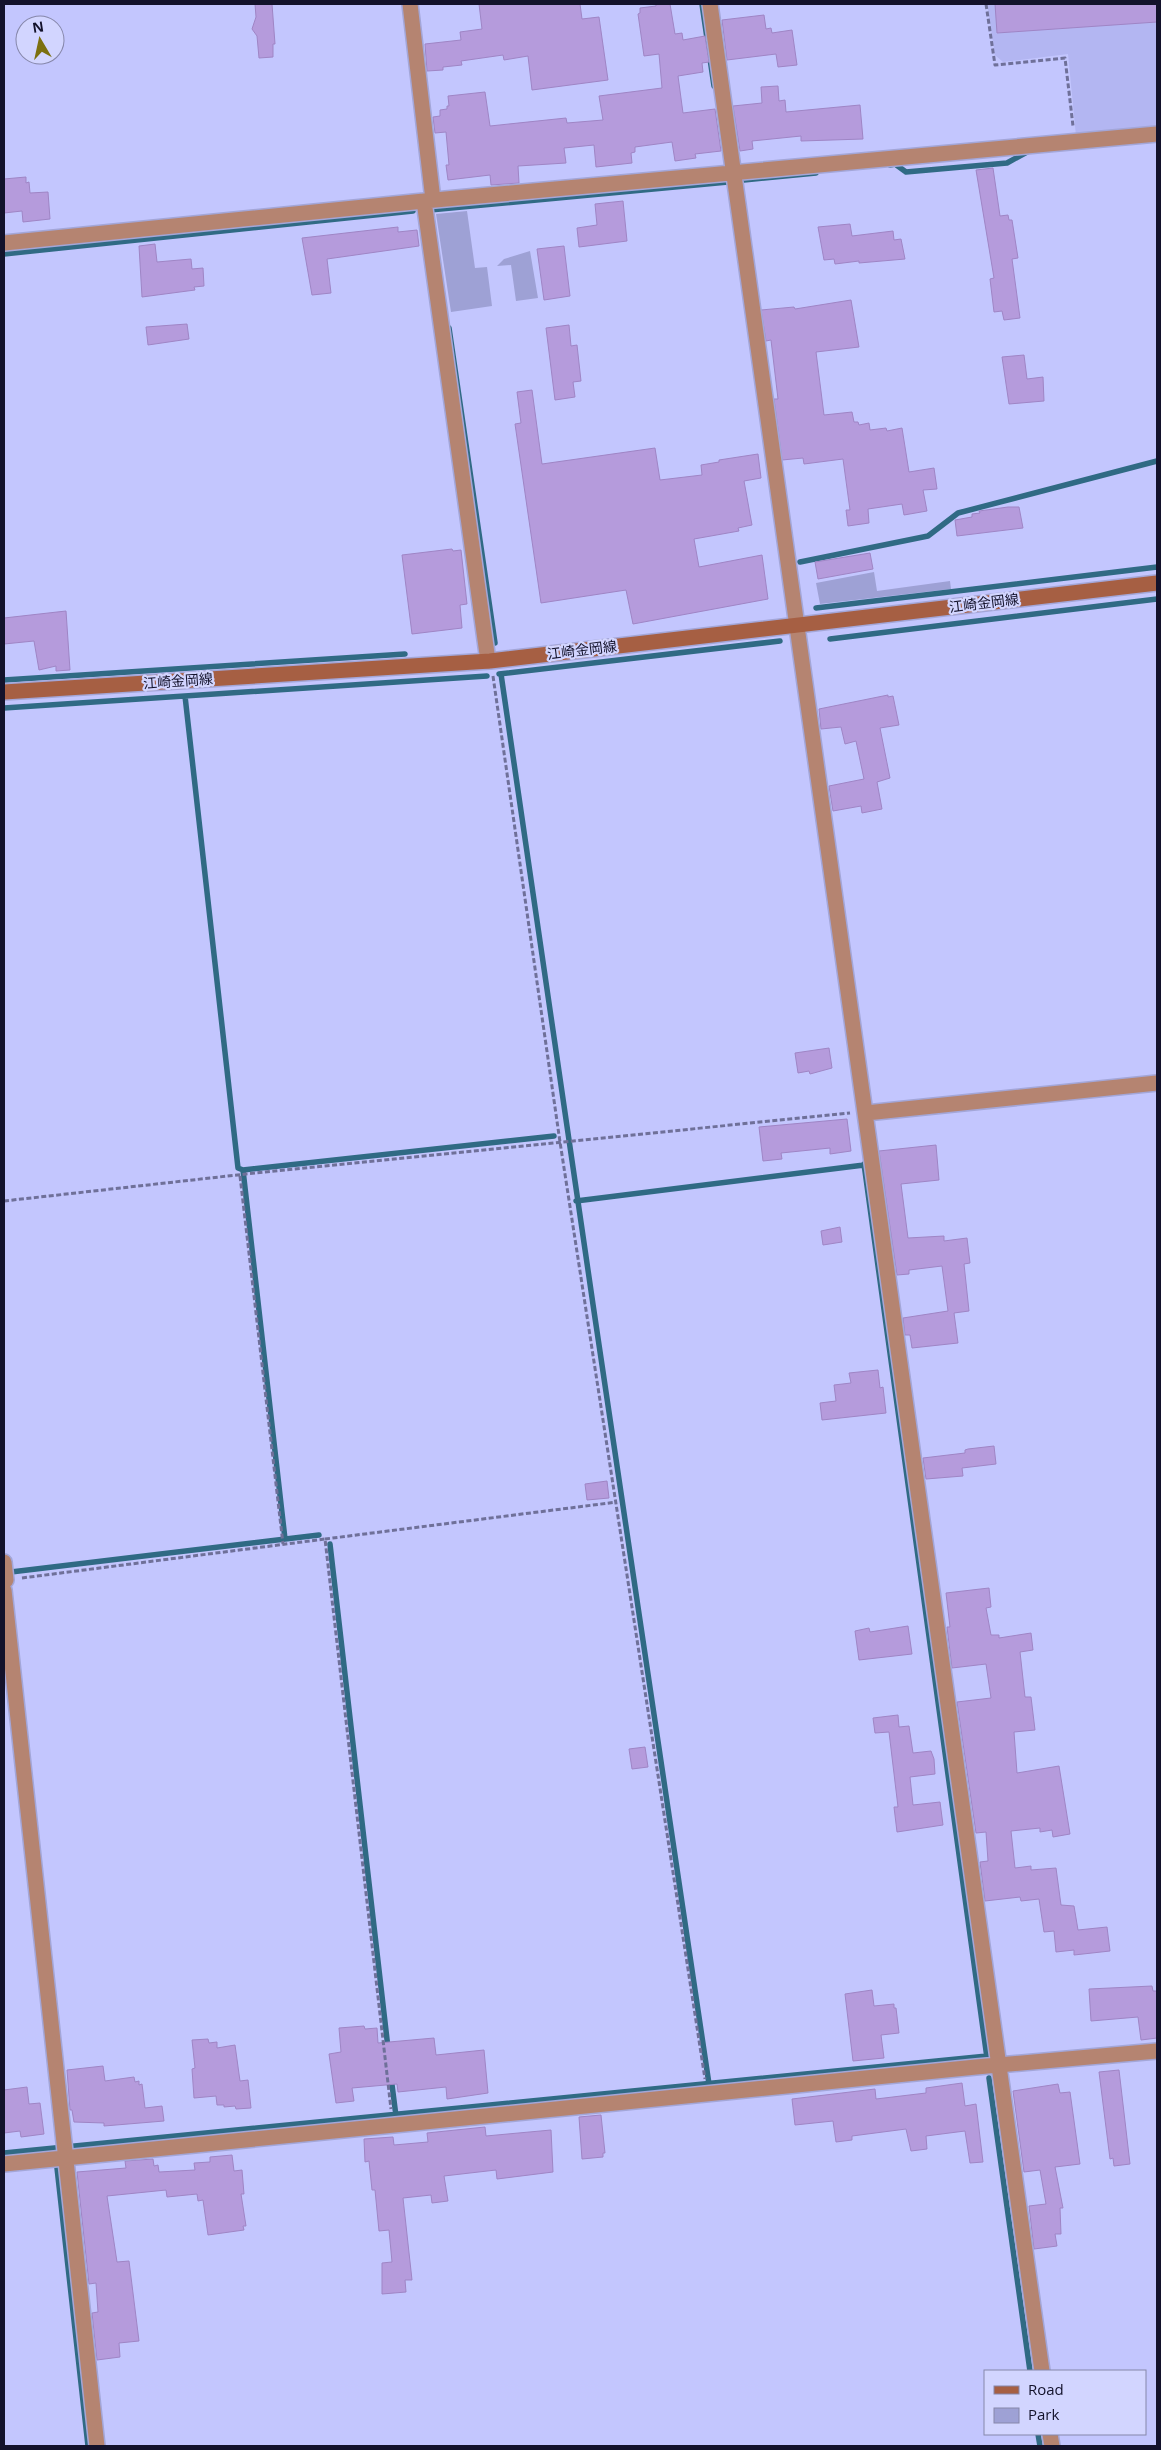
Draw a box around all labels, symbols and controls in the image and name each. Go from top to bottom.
north arrow [15,15,65,65]
text: N [31,16,45,37]
street label: 江崎金岡線 [948,589,1020,616]
street label: 江崎金岡線 [546,636,618,663]
street label: 江崎金岡線 [142,669,214,692]
legend [984,2370,1146,2435]
text: Road [1028,2379,1064,2399]
text: Park [1028,2404,1059,2424]

